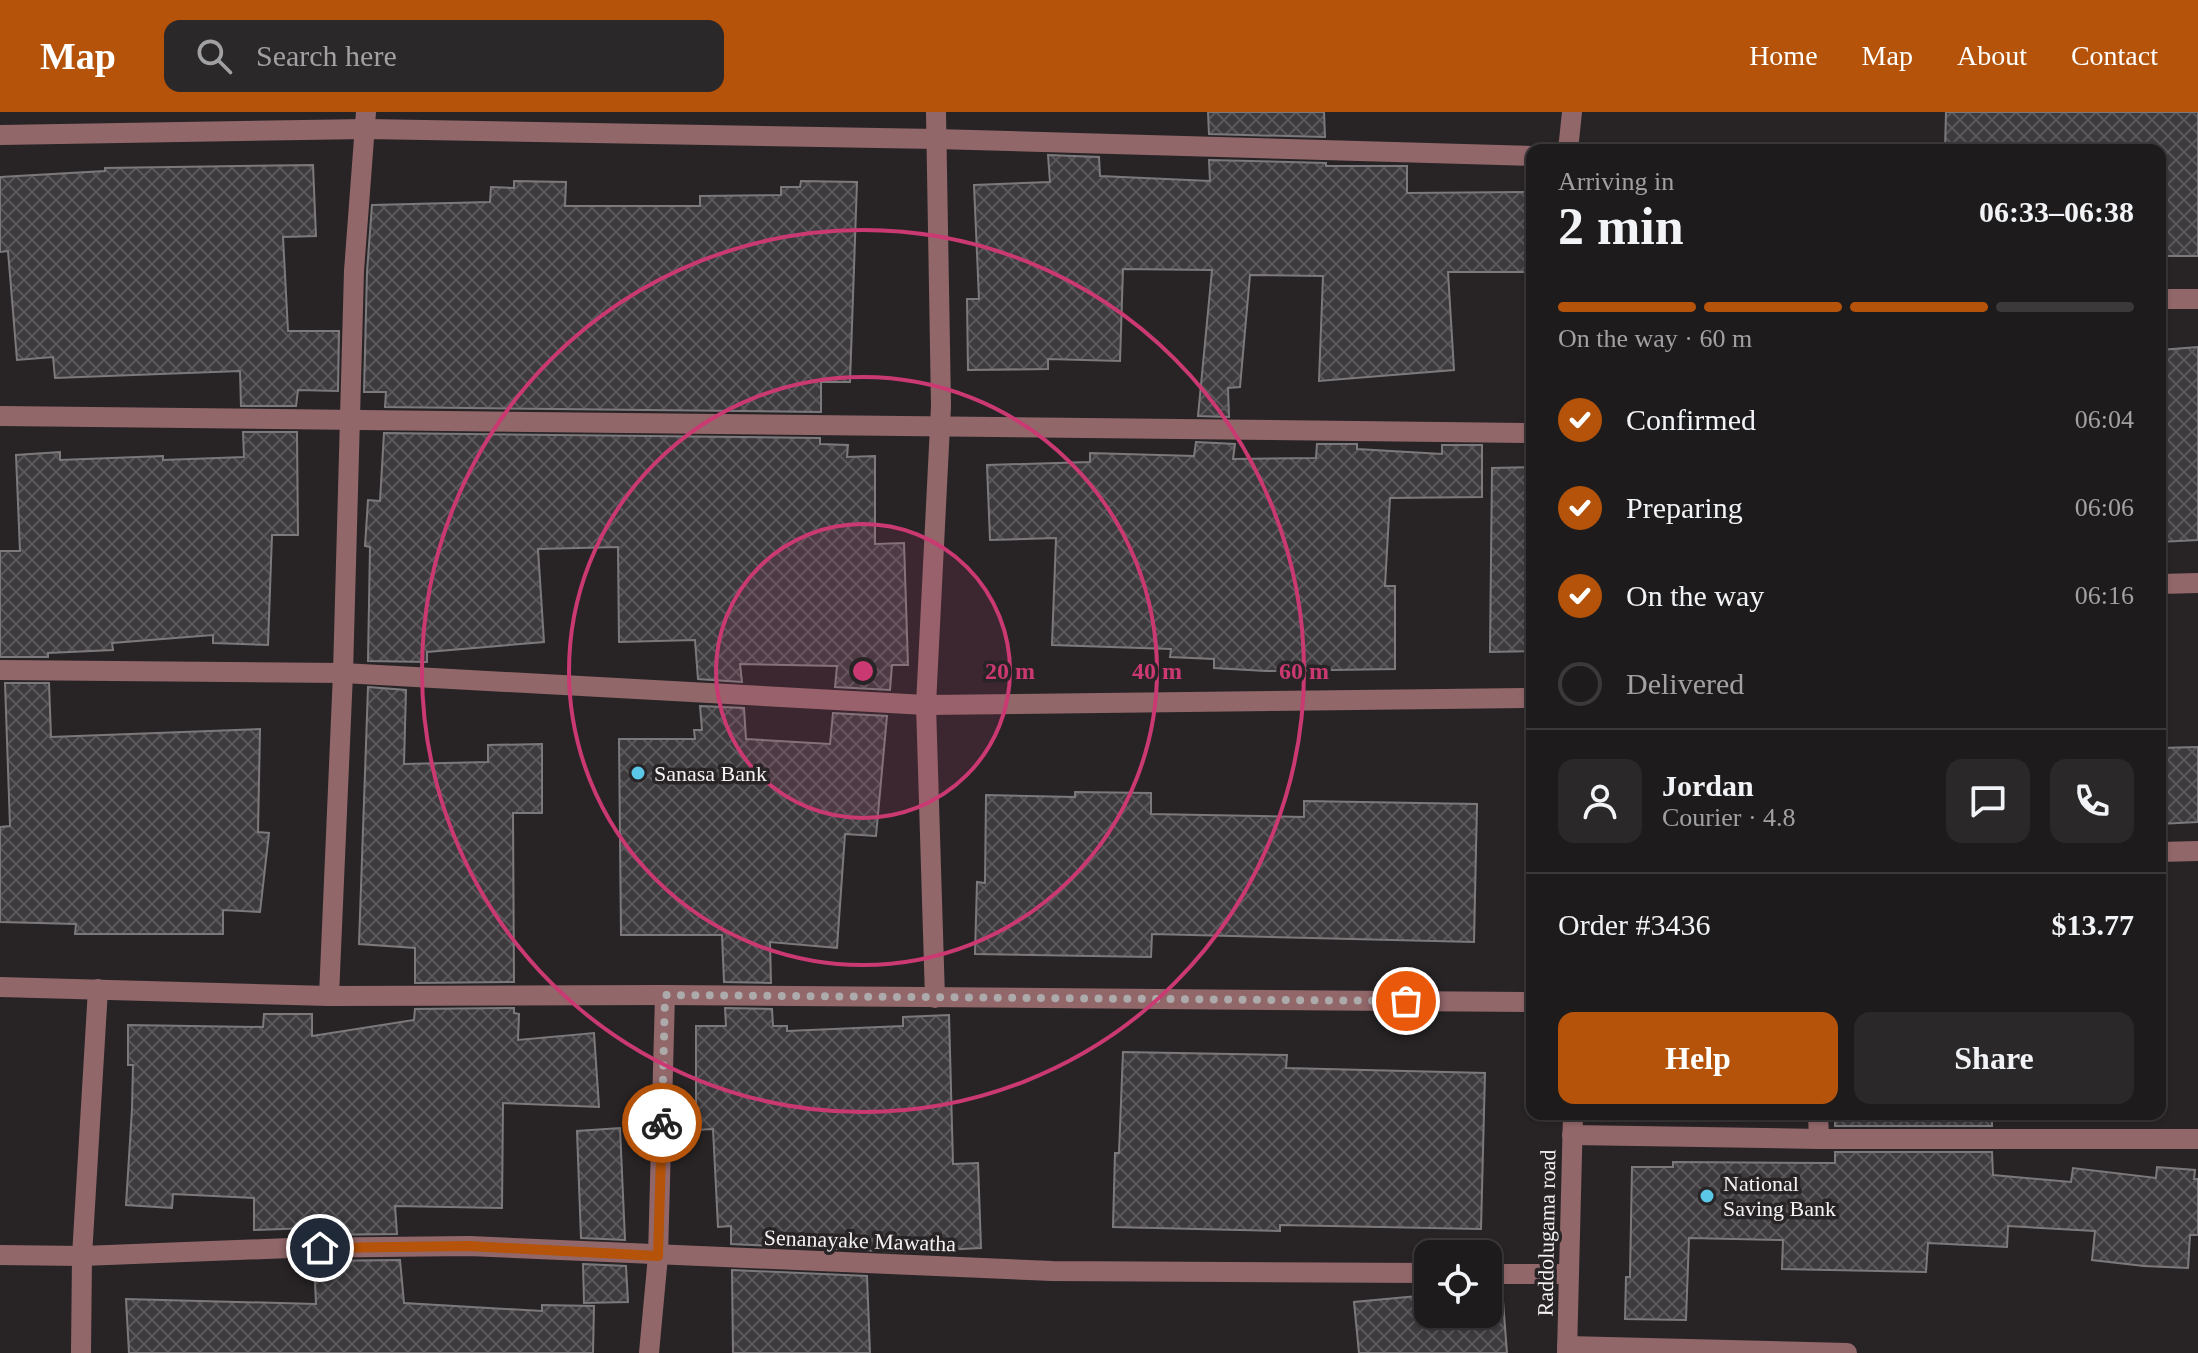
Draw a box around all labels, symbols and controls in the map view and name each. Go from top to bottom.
search box [164,20,724,92]
icon: search [192,34,236,78]
text: Map [40,35,116,77]
text: Search here [256,39,397,72]
text: Home [1749,40,1818,71]
text: Map [1862,40,1913,71]
text: About [1957,40,2027,71]
text: Contact [2071,40,2158,71]
text: Arriving in [1558,167,1674,196]
text: 06:33–06:38 [1979,195,2134,228]
text: 2 min [1558,198,1684,255]
text: On the way · 60 m [1558,324,1752,353]
icon: check [1558,398,1602,442]
text: Confirmed [1626,403,1756,436]
text: 06:04 [2075,405,2134,434]
icon: check [1558,486,1602,530]
text: Preparing [1626,491,1743,524]
text: 06:06 [2075,493,2134,522]
icon: check [1558,574,1602,618]
text: On the way [1626,579,1764,612]
text: 06:16 [2075,581,2134,610]
centre of rings [849,657,877,685]
text: 20 m [985,658,1035,684]
text: 40 m [1132,658,1182,684]
text: 60 m [1279,658,1329,684]
text: Delivered [1626,667,1744,700]
button: person [1558,759,1642,843]
button: chat [1946,759,2030,843]
button: phone [2050,759,2134,843]
place label: Sanasa Bank [654,761,767,786]
marker: Sanasa Bank [629,764,647,782]
text: Jordan [1662,769,1754,802]
text: Courier · 4.8 [1662,803,1796,832]
text: Order #3436 [1558,908,1710,941]
text: $13.77 [2052,908,2134,941]
pin [1372,967,1440,1035]
icon: bag [1384,979,1428,1023]
button: Help [1558,1012,1838,1104]
button: Share [1854,1012,2134,1104]
courier [622,1083,702,1163]
icon: bike [640,1101,684,1145]
street label: Raddolugama road [1533,1149,1560,1317]
place label: National Saving Bank [1723,1171,1836,1221]
marker: National Saving Bank [1698,1187,1716,1205]
pin [286,1214,354,1282]
street label: Senanayake Mawatha [763,1225,957,1256]
icon: home [298,1226,342,1270]
map controls [1414,1240,1502,1328]
button: locate [1414,1240,1502,1328]

